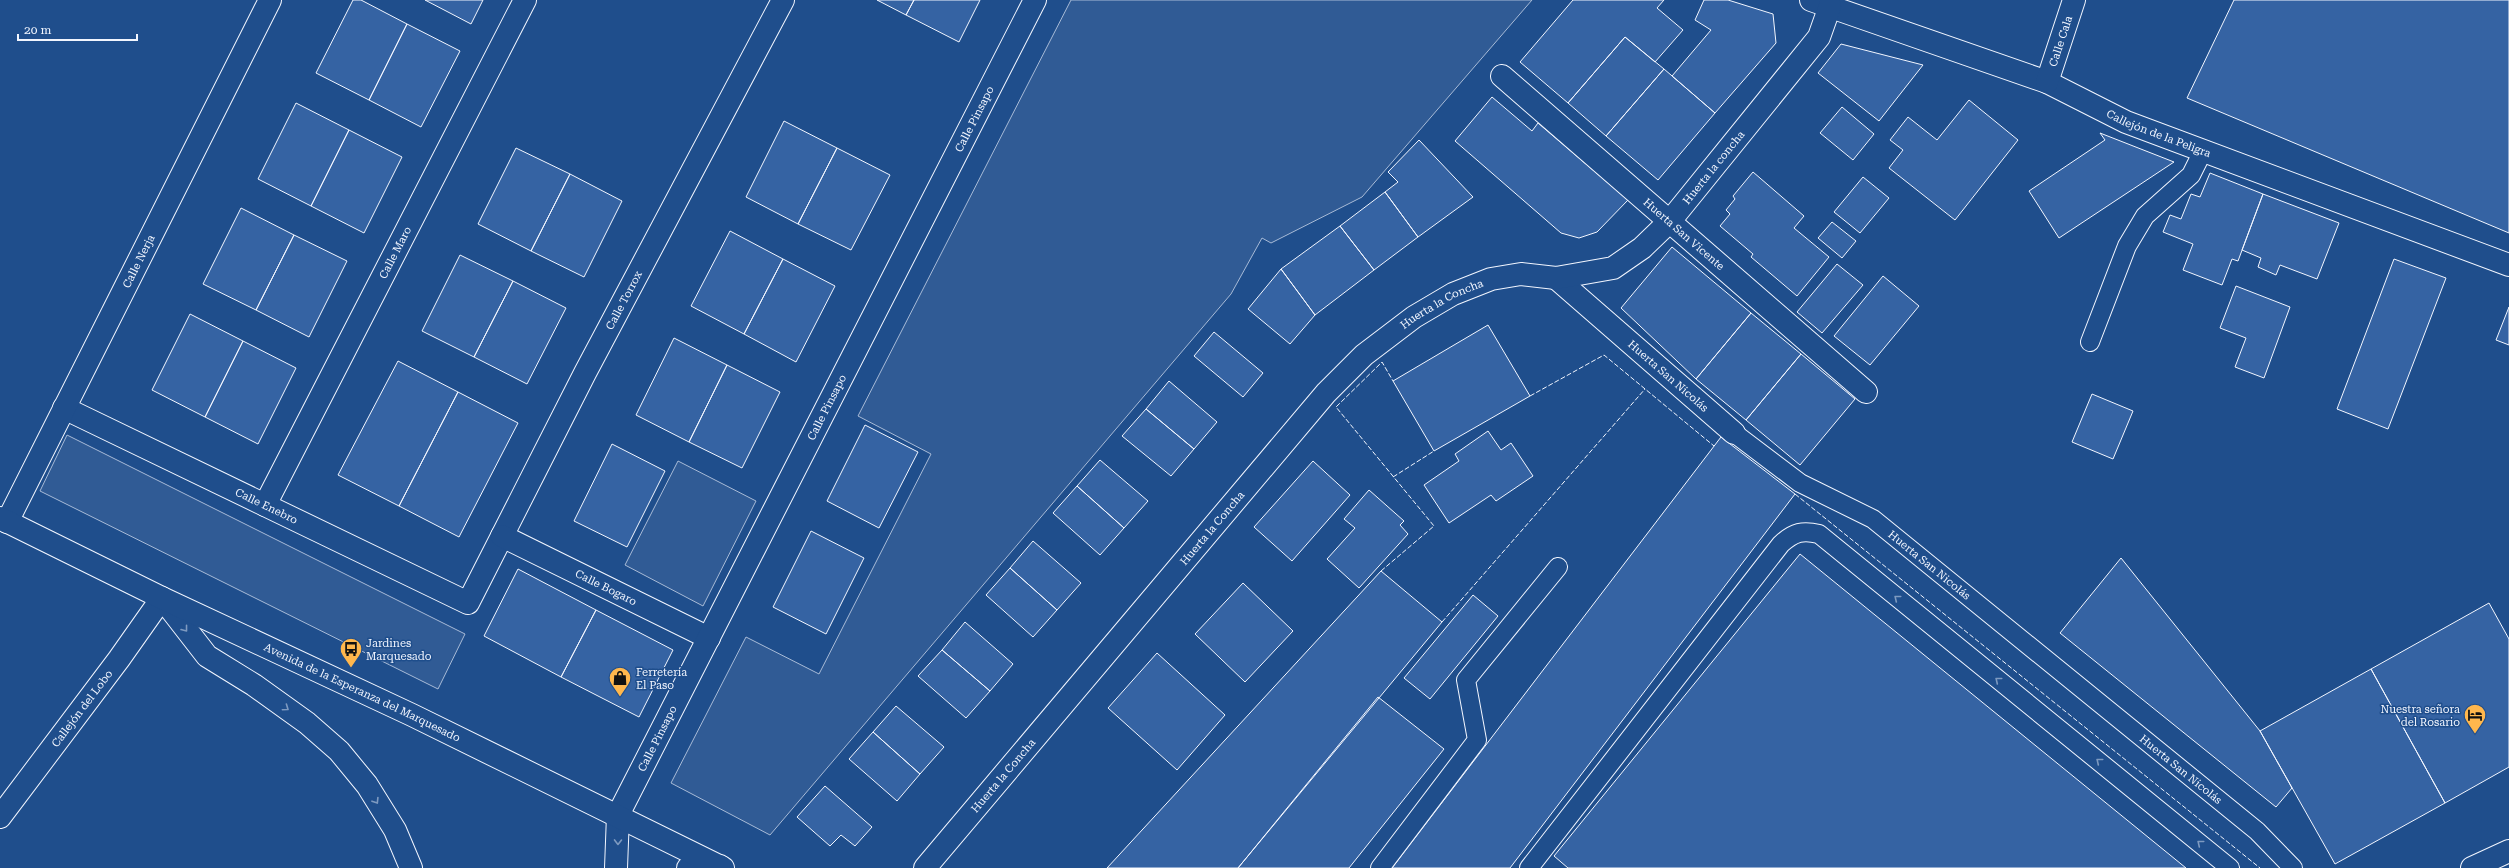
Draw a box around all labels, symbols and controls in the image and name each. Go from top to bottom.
street label: Calle Cala [2047,14,2075,68]
scale bar [18,16,137,42]
text: 20 m [24,23,51,37]
street label: Calle Pinsapo [952,84,997,154]
street label: Callejón de la Peligra [2104,107,2213,160]
street label: Huerta la concha [1680,128,1748,207]
street label: Huerta San Vicente [1641,196,1727,273]
street label: Calle Maro [377,224,414,281]
street label: Calle Nerja [120,233,158,290]
street label: Calle Torrox [603,268,645,332]
street label: Huerta la Concha [1398,277,1485,332]
street label: Huerta San Nicolás [1625,338,1711,415]
street label: Calle Pinsapo [805,372,849,443]
street label: Calle Enebro [233,486,300,527]
street label: Huerta la Concha [1178,489,1247,568]
street label: Huerta San Nicolás [1885,528,1973,603]
street label: Calle Bogaro [573,567,639,608]
one-way arrow [1895,595,1902,602]
one-way arrow [181,624,188,631]
bus stop icon: Jardines Marquesado [338,636,364,669]
place label: Jardines Marquesado [366,637,432,663]
street label: Avenida de la Esperanza del Marquesado [262,641,463,745]
shop icon: Ferretería El Paso [607,665,633,698]
place label: Ferretería El Paso [636,666,687,692]
street label: Callejón del Lobo [49,667,116,750]
one-way arrow [1995,677,2003,684]
hotel icon: Nuestra señora del Rosario [2462,702,2488,735]
one-way arrow [282,703,289,710]
street label: Calle Pinsapo [635,703,680,774]
place label: Nuestra señora del Rosario [2380,703,2460,729]
street label: Huerta San Nicolás [2137,732,2224,807]
street label: Huerta la Concha [969,736,1038,816]
one-way arrow [2096,759,2103,766]
one-way arrow [372,797,379,804]
one-way arrow [614,839,622,845]
one-way arrow [2197,841,2204,848]

